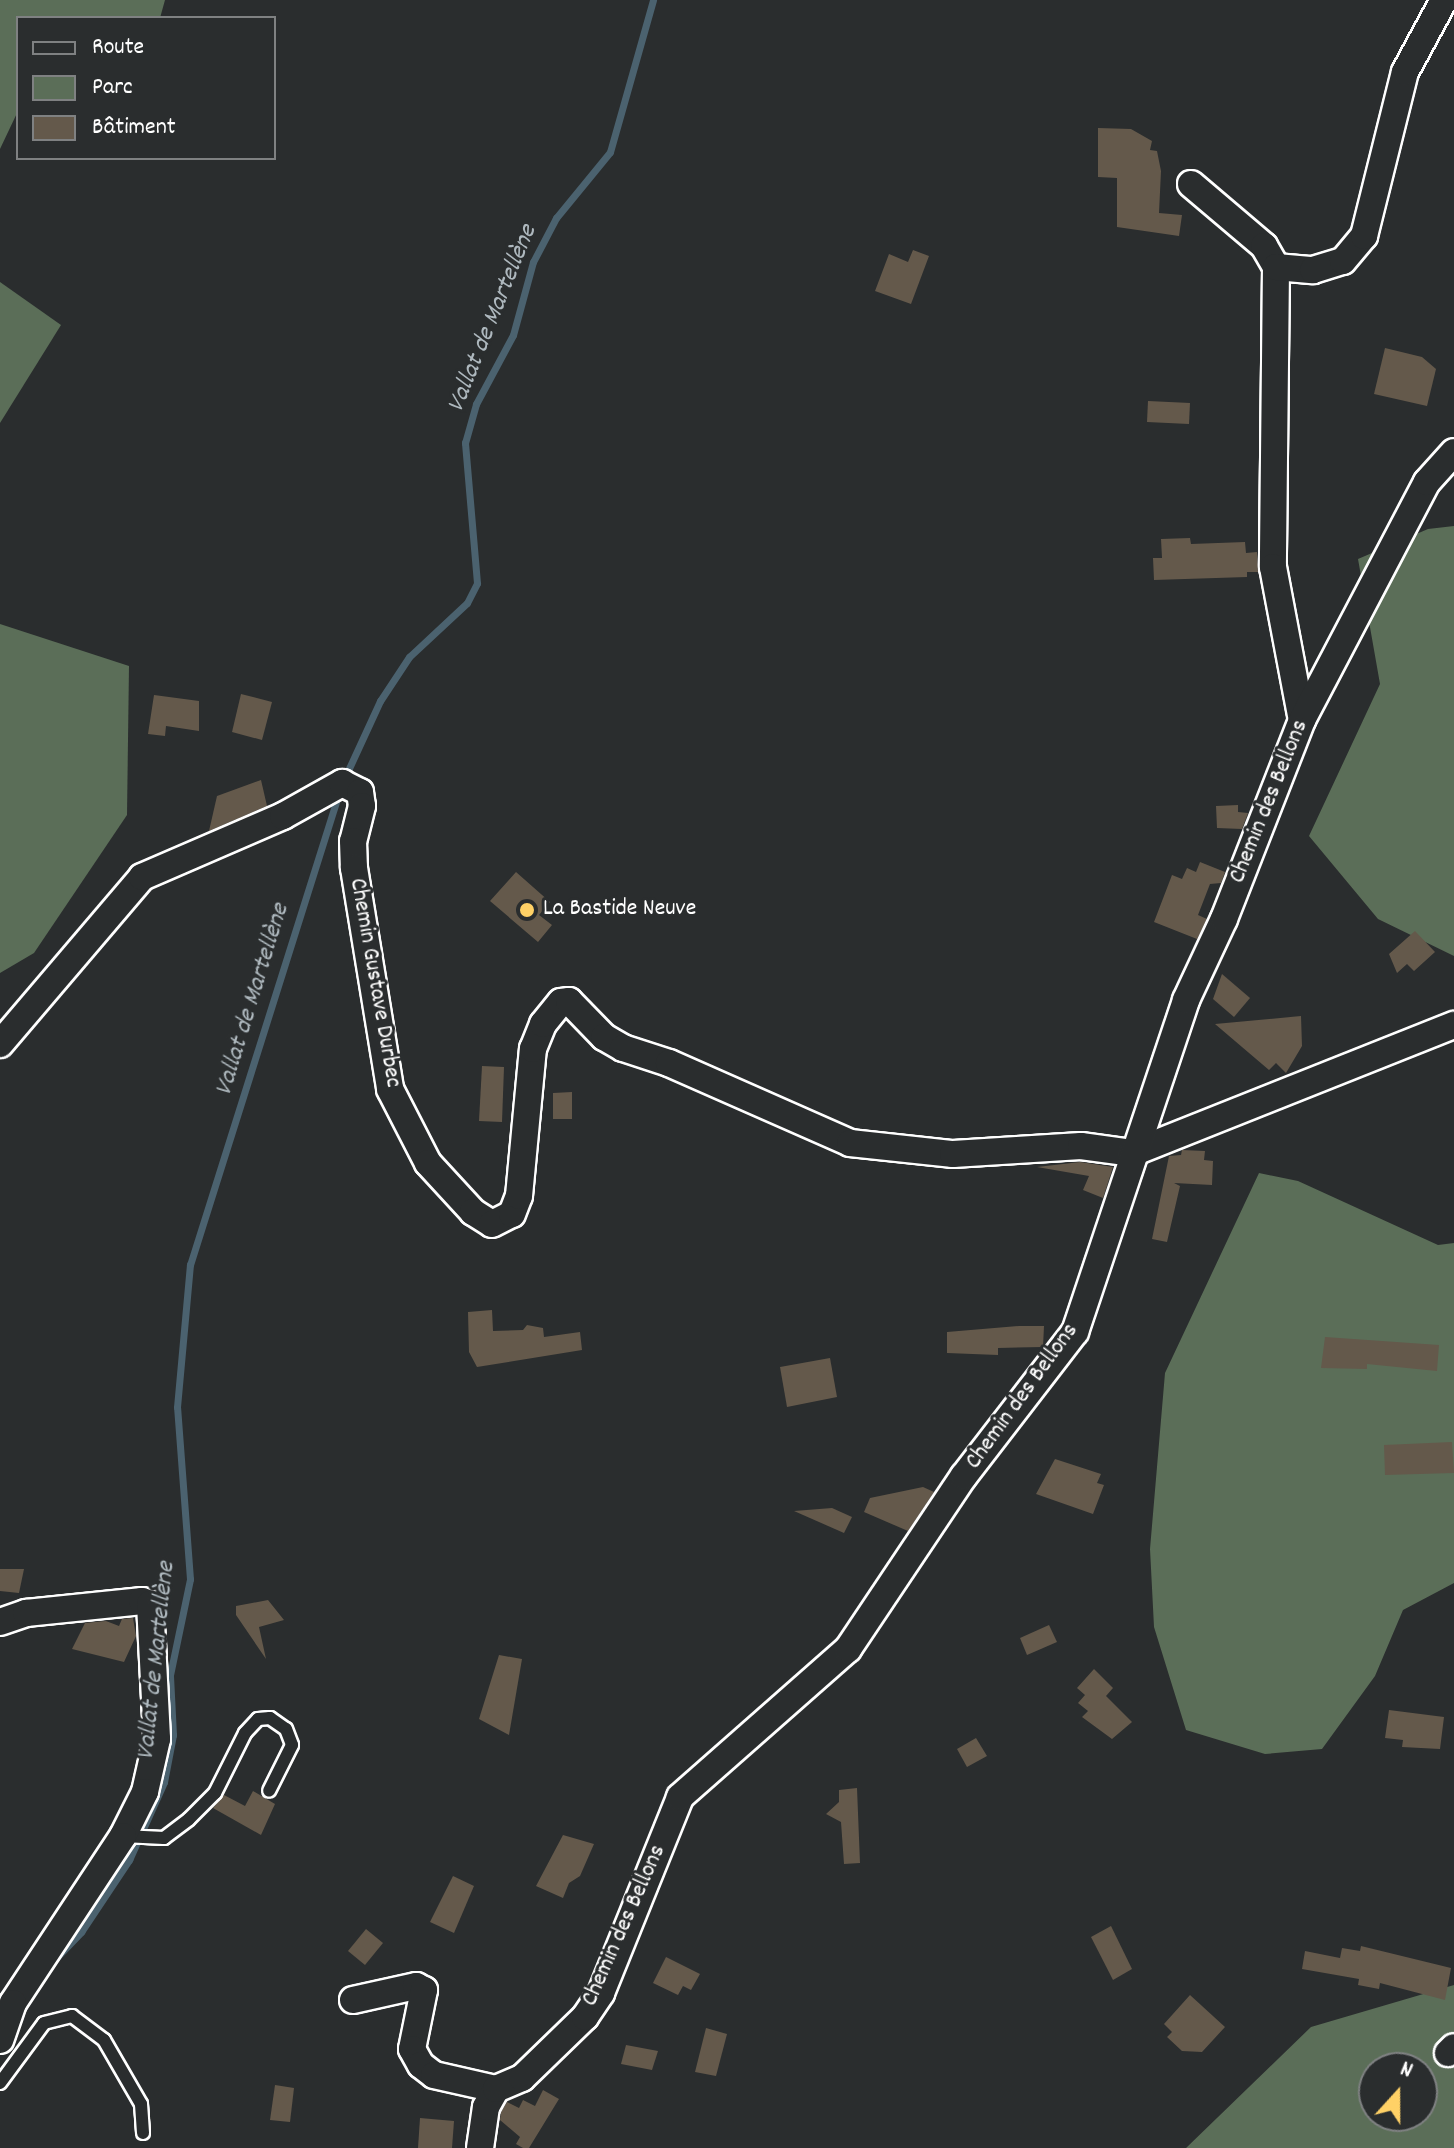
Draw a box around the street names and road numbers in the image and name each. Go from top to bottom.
street label: Chemin des Bellons [1224,716,1316,888]
street label: Chemin Gustave Durbec [341,876,407,1090]
street label: Chemin des Bellons [960,1318,1086,1476]
street label: Chemin des Bellons [577,1841,673,2011]

